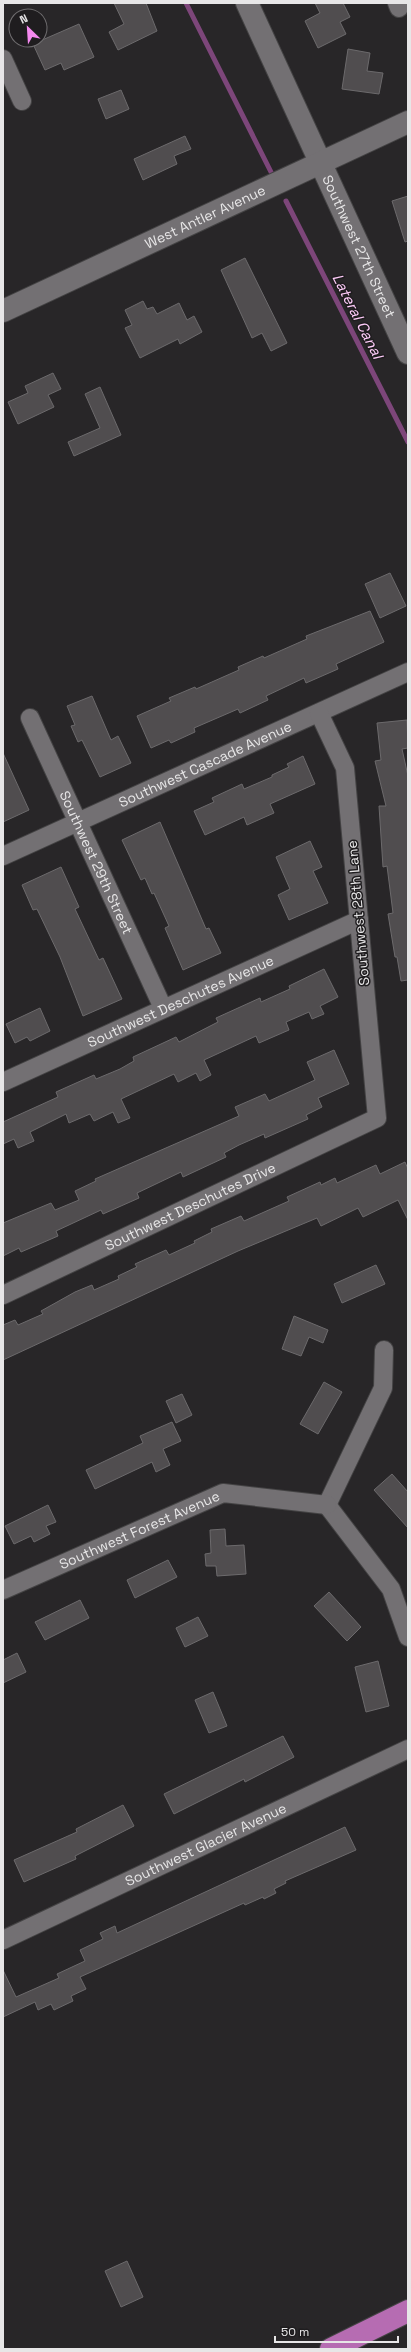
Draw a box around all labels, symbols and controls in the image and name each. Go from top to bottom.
north arrow [8,8,48,48]
text: N [17,11,30,27]
street label: Southwest 27th Street [318,172,400,321]
street label: West Antler Avenue [142,181,268,253]
water label: Lateral Canal [328,270,389,364]
street label: Southwest Cascade Avenue [116,717,295,811]
street label: Southwest 29th Street [56,788,137,937]
street label: Southwest 28th Lane [343,840,373,986]
street label: Southwest Deschutes Avenue [85,951,276,1051]
street label: Southwest Deschutes Drive [102,1158,278,1255]
street label: Southwest Forest Avenue [56,1487,222,1573]
street label: Southwest Glacier Avenue [122,1799,289,1890]
scale bar [275,2318,398,2344]
text: 50 m [281,2324,309,2340]

